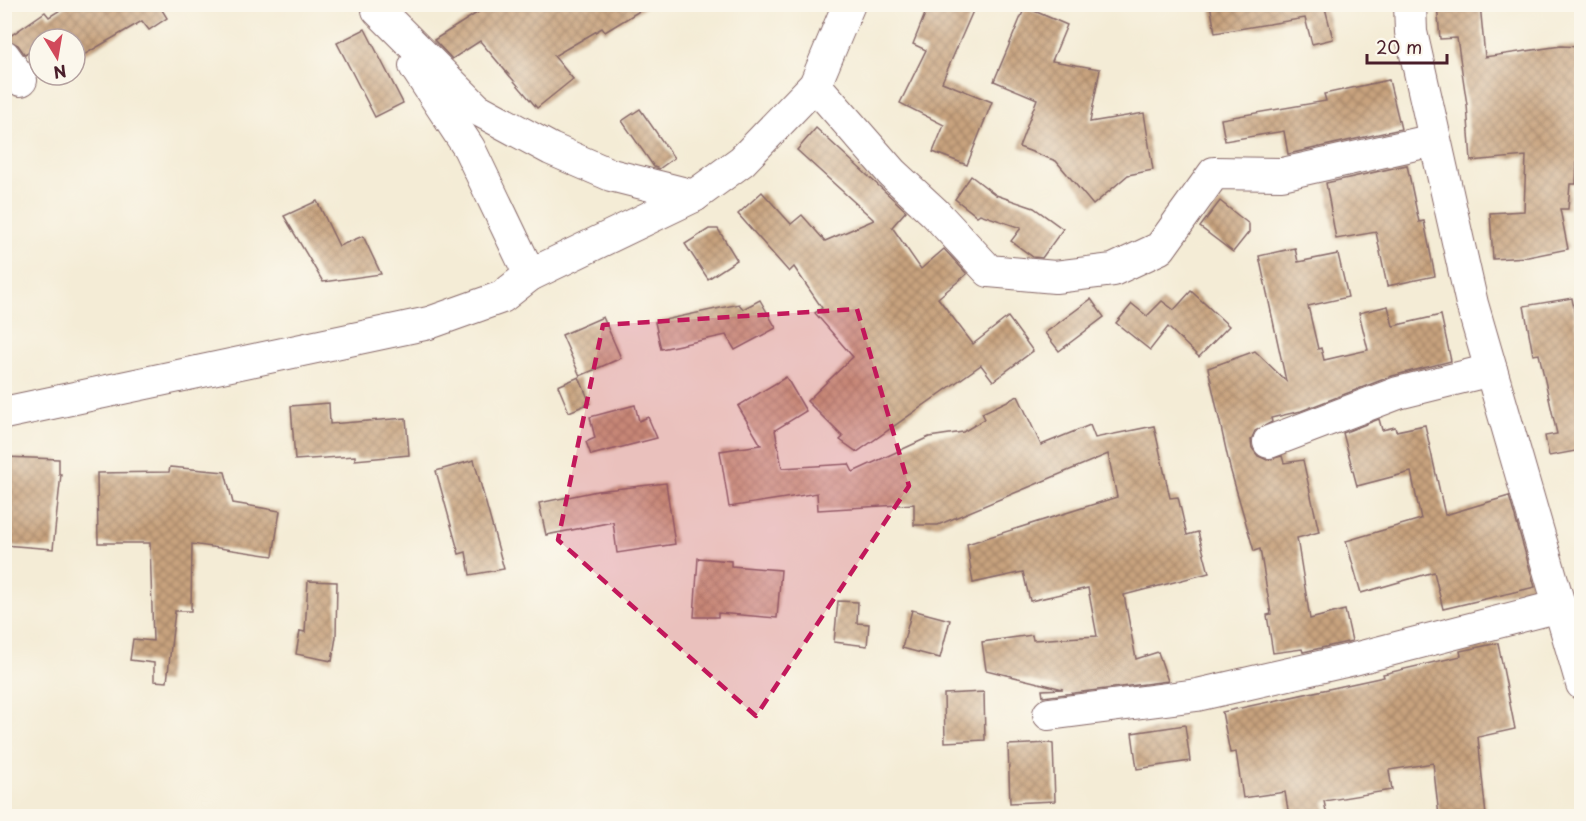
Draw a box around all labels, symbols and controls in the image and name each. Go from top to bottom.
north arrow [27,27,87,87]
scale bar [1367,27,1446,65]
text: 20 m [1376,33,1422,60]
text: N [52,60,69,86]

